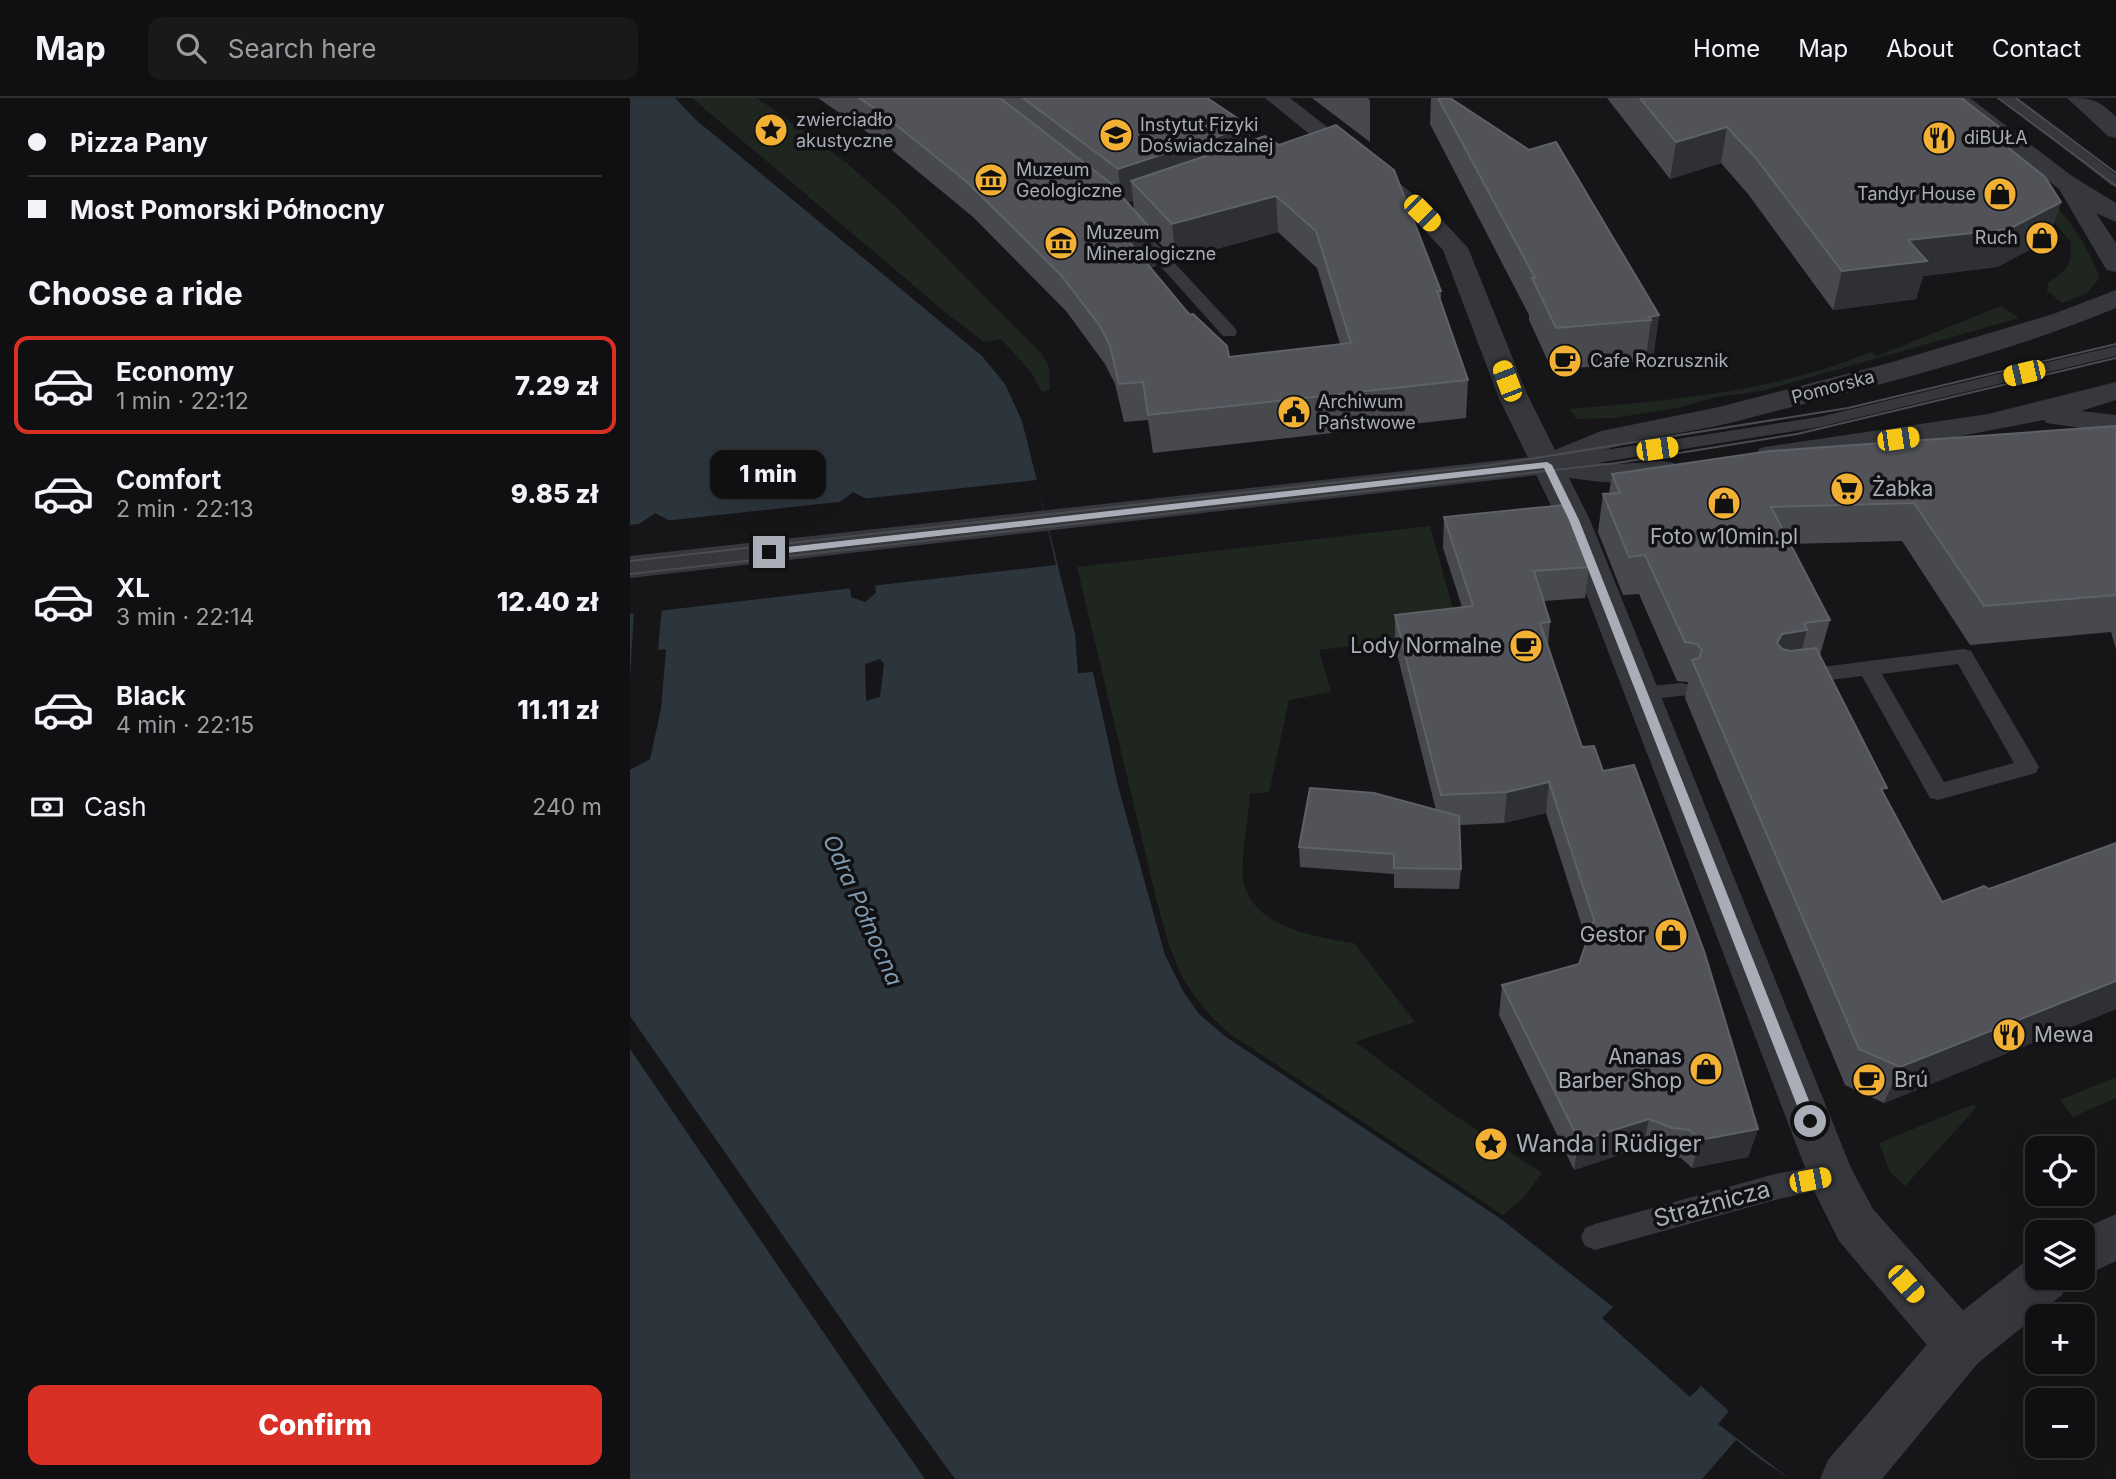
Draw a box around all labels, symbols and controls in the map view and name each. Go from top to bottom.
search box [148,17,638,80]
text: Map [35,28,106,68]
icon: search [172,29,210,67]
text: Search here [228,33,376,64]
text: Home [1693,34,1760,63]
text: Map [1798,34,1848,63]
text: About [1886,34,1954,63]
text: Contact [1992,34,2081,63]
place label: zwierciadło akustyczne [796,109,893,151]
place icon: zwierciadło akustyczne [752,111,790,149]
place label: Instytut Fizyki Doświadczalnej [1140,114,1273,156]
school or university icon: Instytut Fizyki Doświadczalnej [1097,116,1135,154]
restaurant icon: diBUŁA [1920,119,1958,157]
text: Pizza Pany [70,127,208,158]
place label: diBUŁA [1964,127,2028,148]
place label: Muzeum Geologiczne [1016,159,1122,201]
museum icon: Muzeum Geologiczne [972,161,1010,199]
shop icon: Tandyr House [1981,175,2019,213]
place label: Tandyr House [1857,183,1976,204]
car [1400,191,1445,235]
text: Most Pomorski Północny [70,194,385,225]
shop icon: Ruch [2023,219,2061,257]
place label: Muzeum Mineralogiczne [1086,222,1216,264]
museum icon: Muzeum Mineralogiczne [1042,224,1080,262]
place label: Ruch [1975,227,2018,248]
text: Choose a ride [28,274,243,313]
cafe icon: Cafe Rozrusznik [1546,342,1584,380]
place label: Cafe Rozrusznik [1590,350,1729,371]
icon: car [32,354,95,417]
text: Economy [116,356,234,387]
car [1490,358,1525,404]
car [2002,358,2047,388]
street label: Pomorska [1789,365,1877,408]
text: 7.29 zł [515,370,598,401]
text: 1 min · 22:12 [116,387,249,415]
place label: Archiwum Państwowe [1318,391,1416,433]
public building icon: Archiwum Państwowe [1275,393,1313,431]
car [1876,426,1921,452]
car [1635,436,1680,462]
callout: 1 min [711,450,827,500]
text: 1 min [739,460,797,488]
icon: car [32,462,95,525]
text: Comfort [116,464,221,495]
supermarket icon: Żabka [1828,470,1866,508]
place label: Żabka [1872,475,1933,501]
text: 9.85 zł [511,478,598,509]
shop icon: Foto w10min.pl [1705,484,1743,522]
text: 2 min · 22:13 [116,495,254,523]
place label: Foto w10min.pl [1650,524,1798,549]
route end [753,536,785,568]
icon: car [32,570,95,633]
text: XL [116,572,150,603]
text: 12.40 zł [497,586,598,617]
text: 3 min · 22:14 [116,603,254,631]
cafe icon: Lody Normalne [1507,627,1545,665]
place label: Lody Normalne [1350,633,1502,658]
icon: car [32,678,95,741]
text: Black [116,680,186,711]
text: 11.11 zł [517,694,598,725]
text: 4 min · 22:15 [116,711,254,739]
icon: cash [28,788,66,826]
text: Cash [84,791,147,822]
text: 240 m [532,793,602,821]
water label: Odra Północna [817,830,909,990]
shop icon: Gestor [1652,916,1690,954]
place label: Gestor [1580,922,1646,947]
restaurant icon: Mewa [1990,1016,2028,1054]
place label: Mewa [2034,1022,2094,1047]
place label: Ananas Barber Shop [1558,1044,1682,1093]
shop icon: Ananas Barber Shop [1687,1050,1725,1088]
cafe icon: Brú [1850,1061,1888,1099]
place label: Brú [1894,1067,1928,1092]
route start [1794,1105,1826,1137]
place icon: Wanda i Rüdiger [1472,1125,1510,1163]
place label: Wanda i Rüdiger [1516,1129,1701,1158]
map controls [2025,1136,2095,1458]
button: locate [2025,1136,2095,1206]
car [1788,1166,1833,1194]
street label: Strażnicza [1651,1174,1773,1233]
button: layers [2025,1220,2095,1290]
car [1885,1261,1928,1307]
button: + [2025,1304,2095,1374]
button: Confirm [28,1385,602,1465]
button: − [2025,1388,2095,1458]

